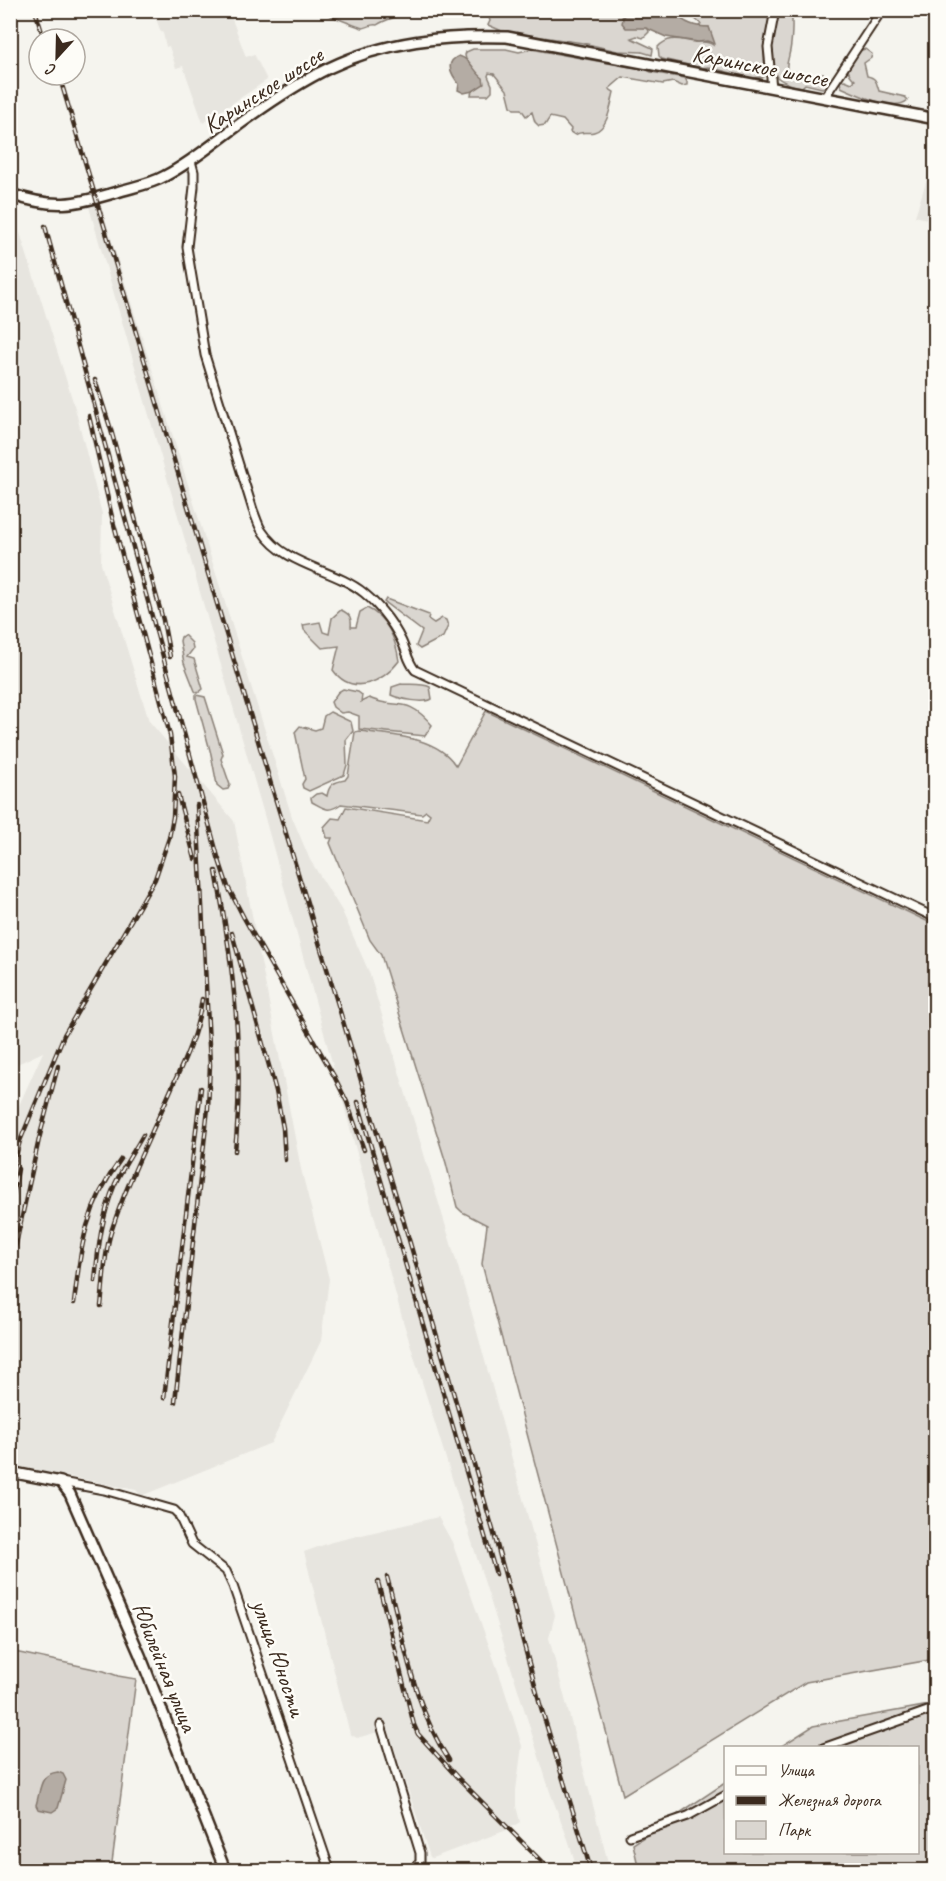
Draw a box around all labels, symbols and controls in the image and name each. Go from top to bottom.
north arrow [27,27,87,87]
street label: Каринское шоссе [690,38,832,94]
street label: Каринское шоссе [197,39,331,140]
text: С [42,58,59,81]
street label: улица Юности [244,1594,313,1722]
street label: Юбилейная улица [126,1598,205,1737]
legend [724,1746,919,1854]
text: Улица [778,1759,815,1781]
text: Железная дорога [778,1789,882,1812]
text: Парк [778,1819,812,1841]

